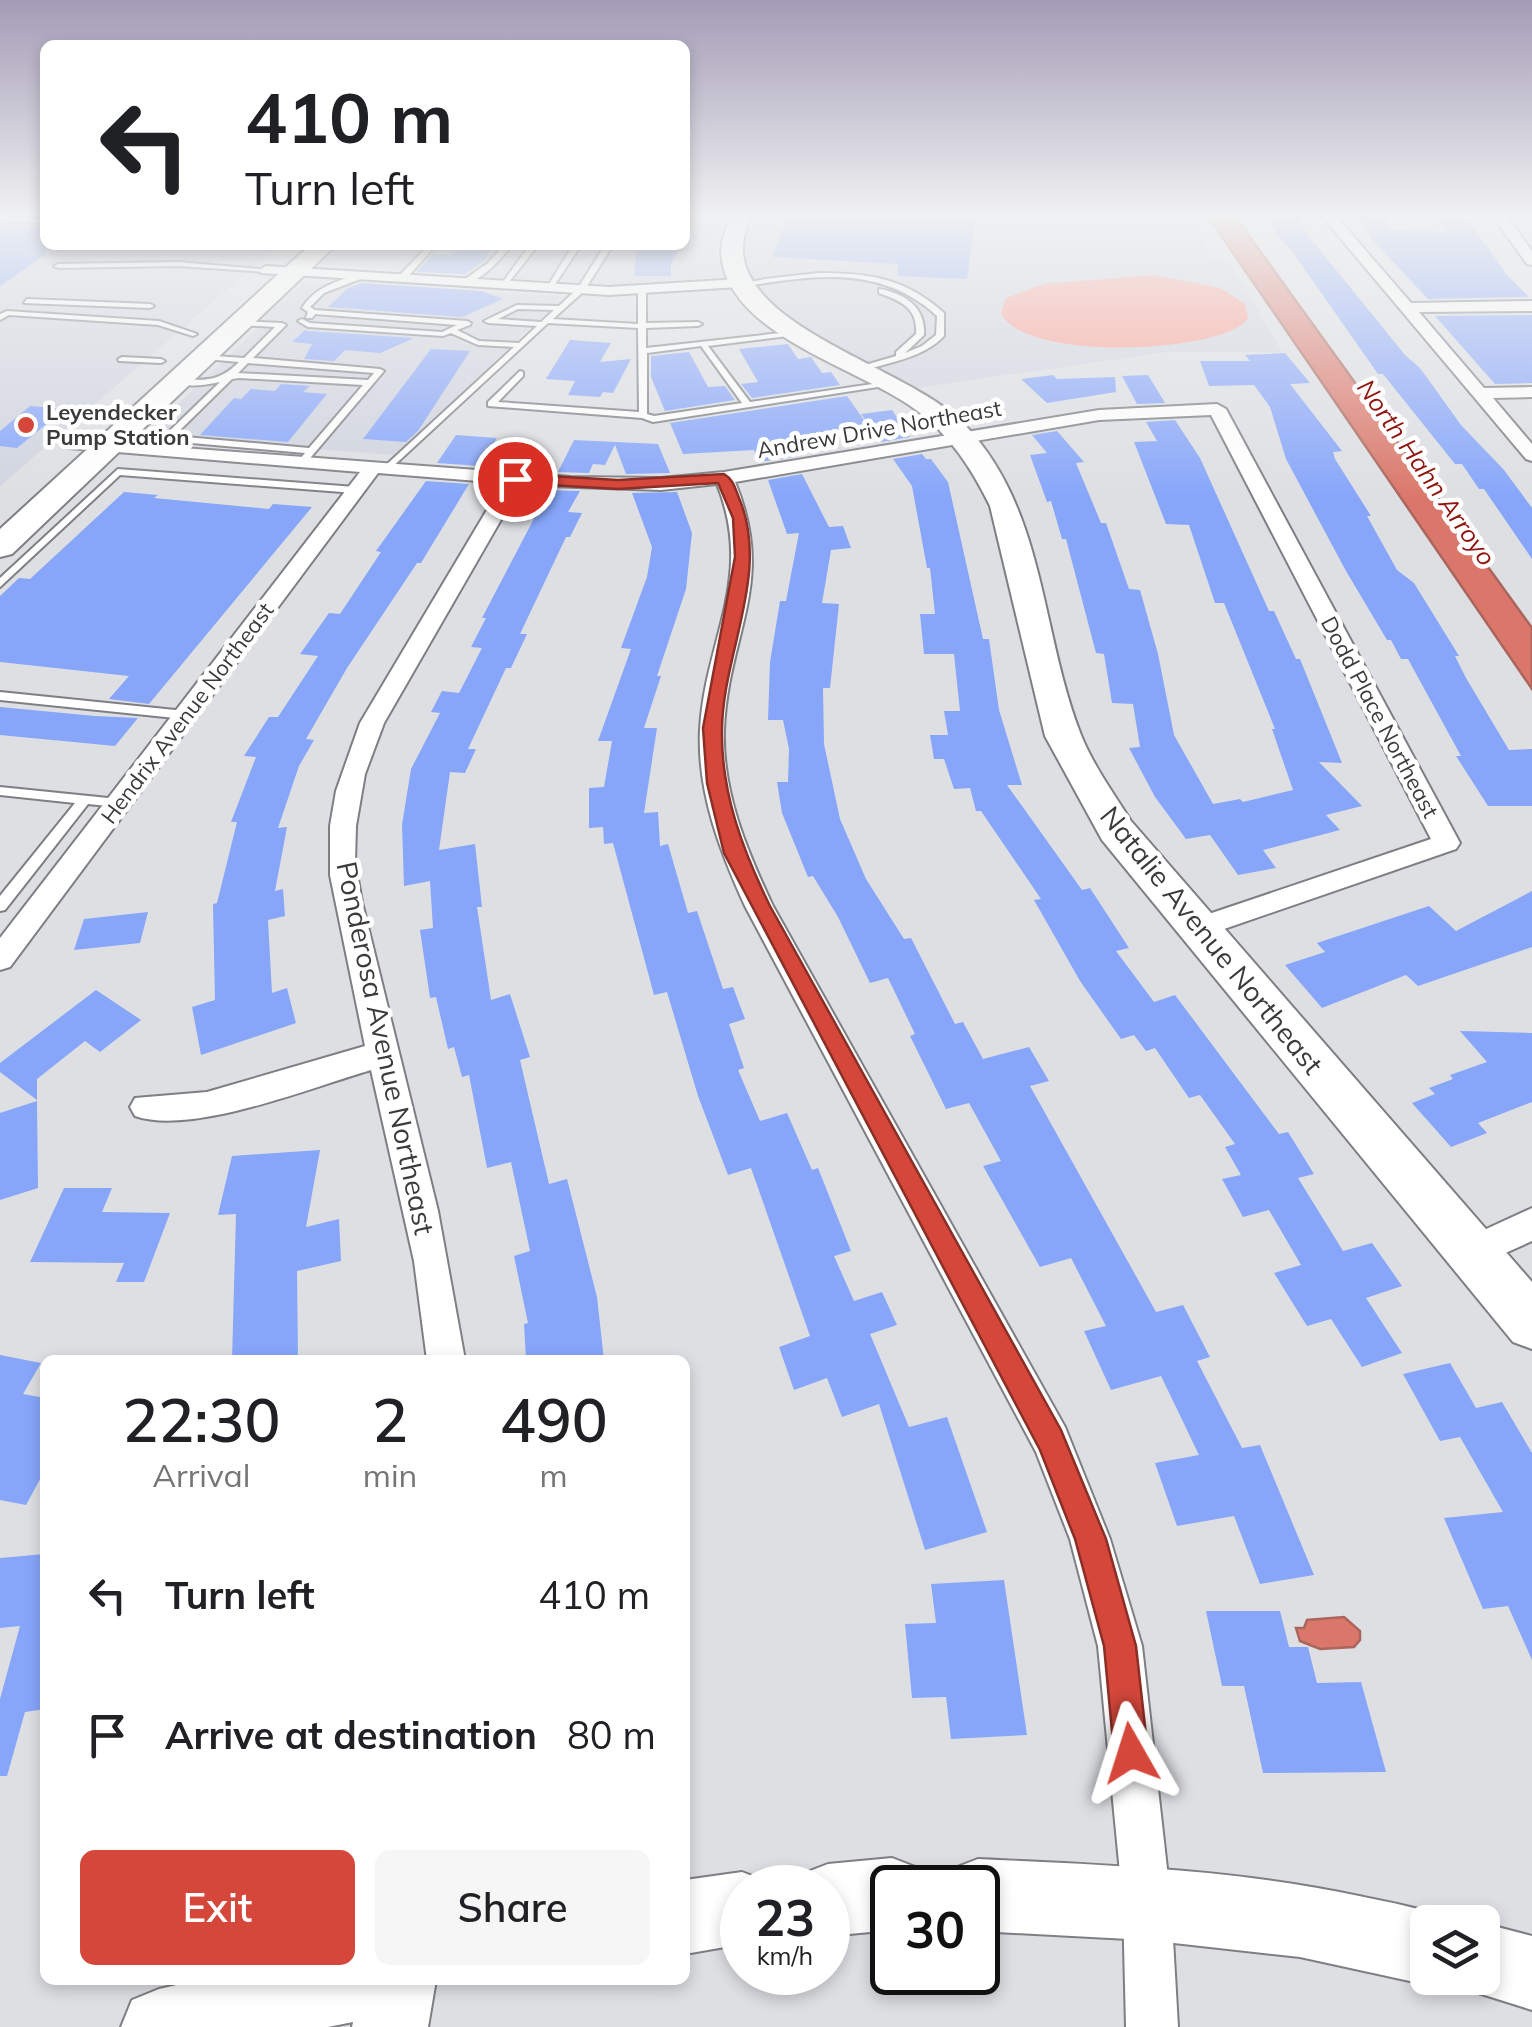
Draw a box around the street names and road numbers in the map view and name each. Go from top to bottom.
street label: Andrew Drive Northeast [755,394,1004,464]
street label: Hendrix Avenue Northeast [95,597,280,829]
street label: Dodd Place Northeast [1315,611,1445,823]
street label: Natalie Avenue Northeast [1093,799,1331,1081]
street label: Ponderosa Avenue Northeast [329,858,443,1238]

